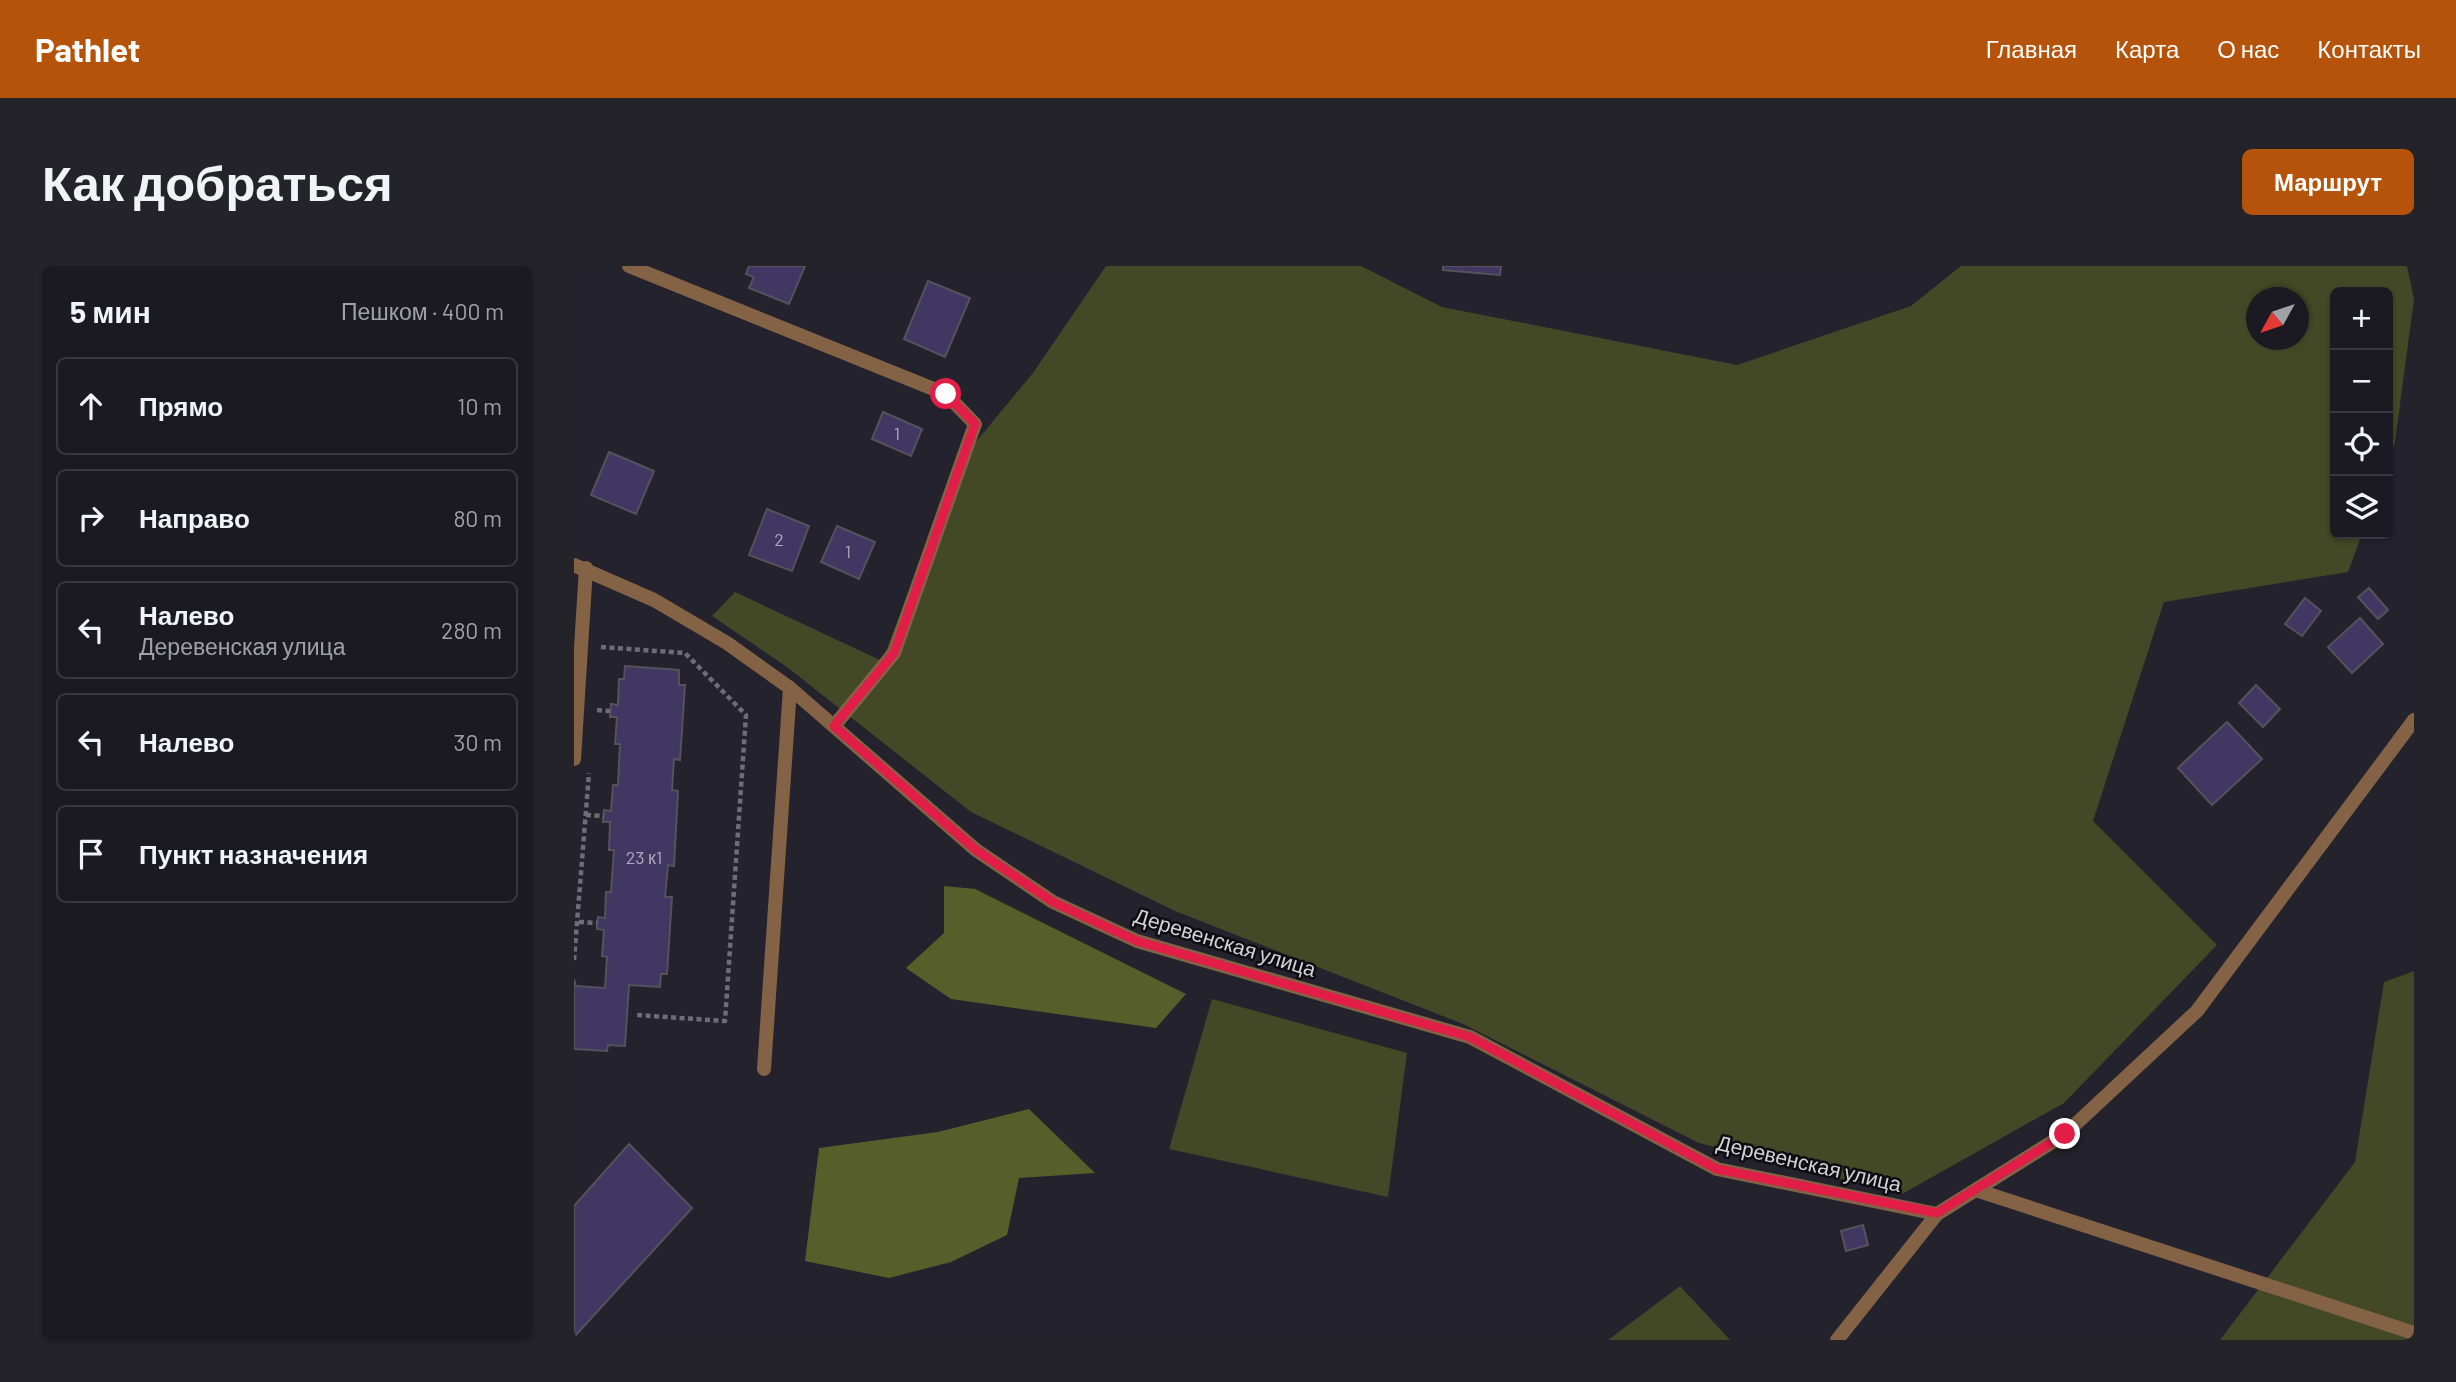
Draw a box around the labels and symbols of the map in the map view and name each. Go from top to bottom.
north arrow [2246,287,2309,350]
route start [930,378,961,409]
house number: 1 [894,422,900,444]
house number: 2 [774,528,784,550]
house number: 1 [845,540,851,562]
house number: 23 к1 [626,846,662,868]
street label: Деревенская улица [1132,902,1320,981]
route end [2049,1118,2080,1149]
street label: Деревенская улица [1715,1129,1904,1196]

